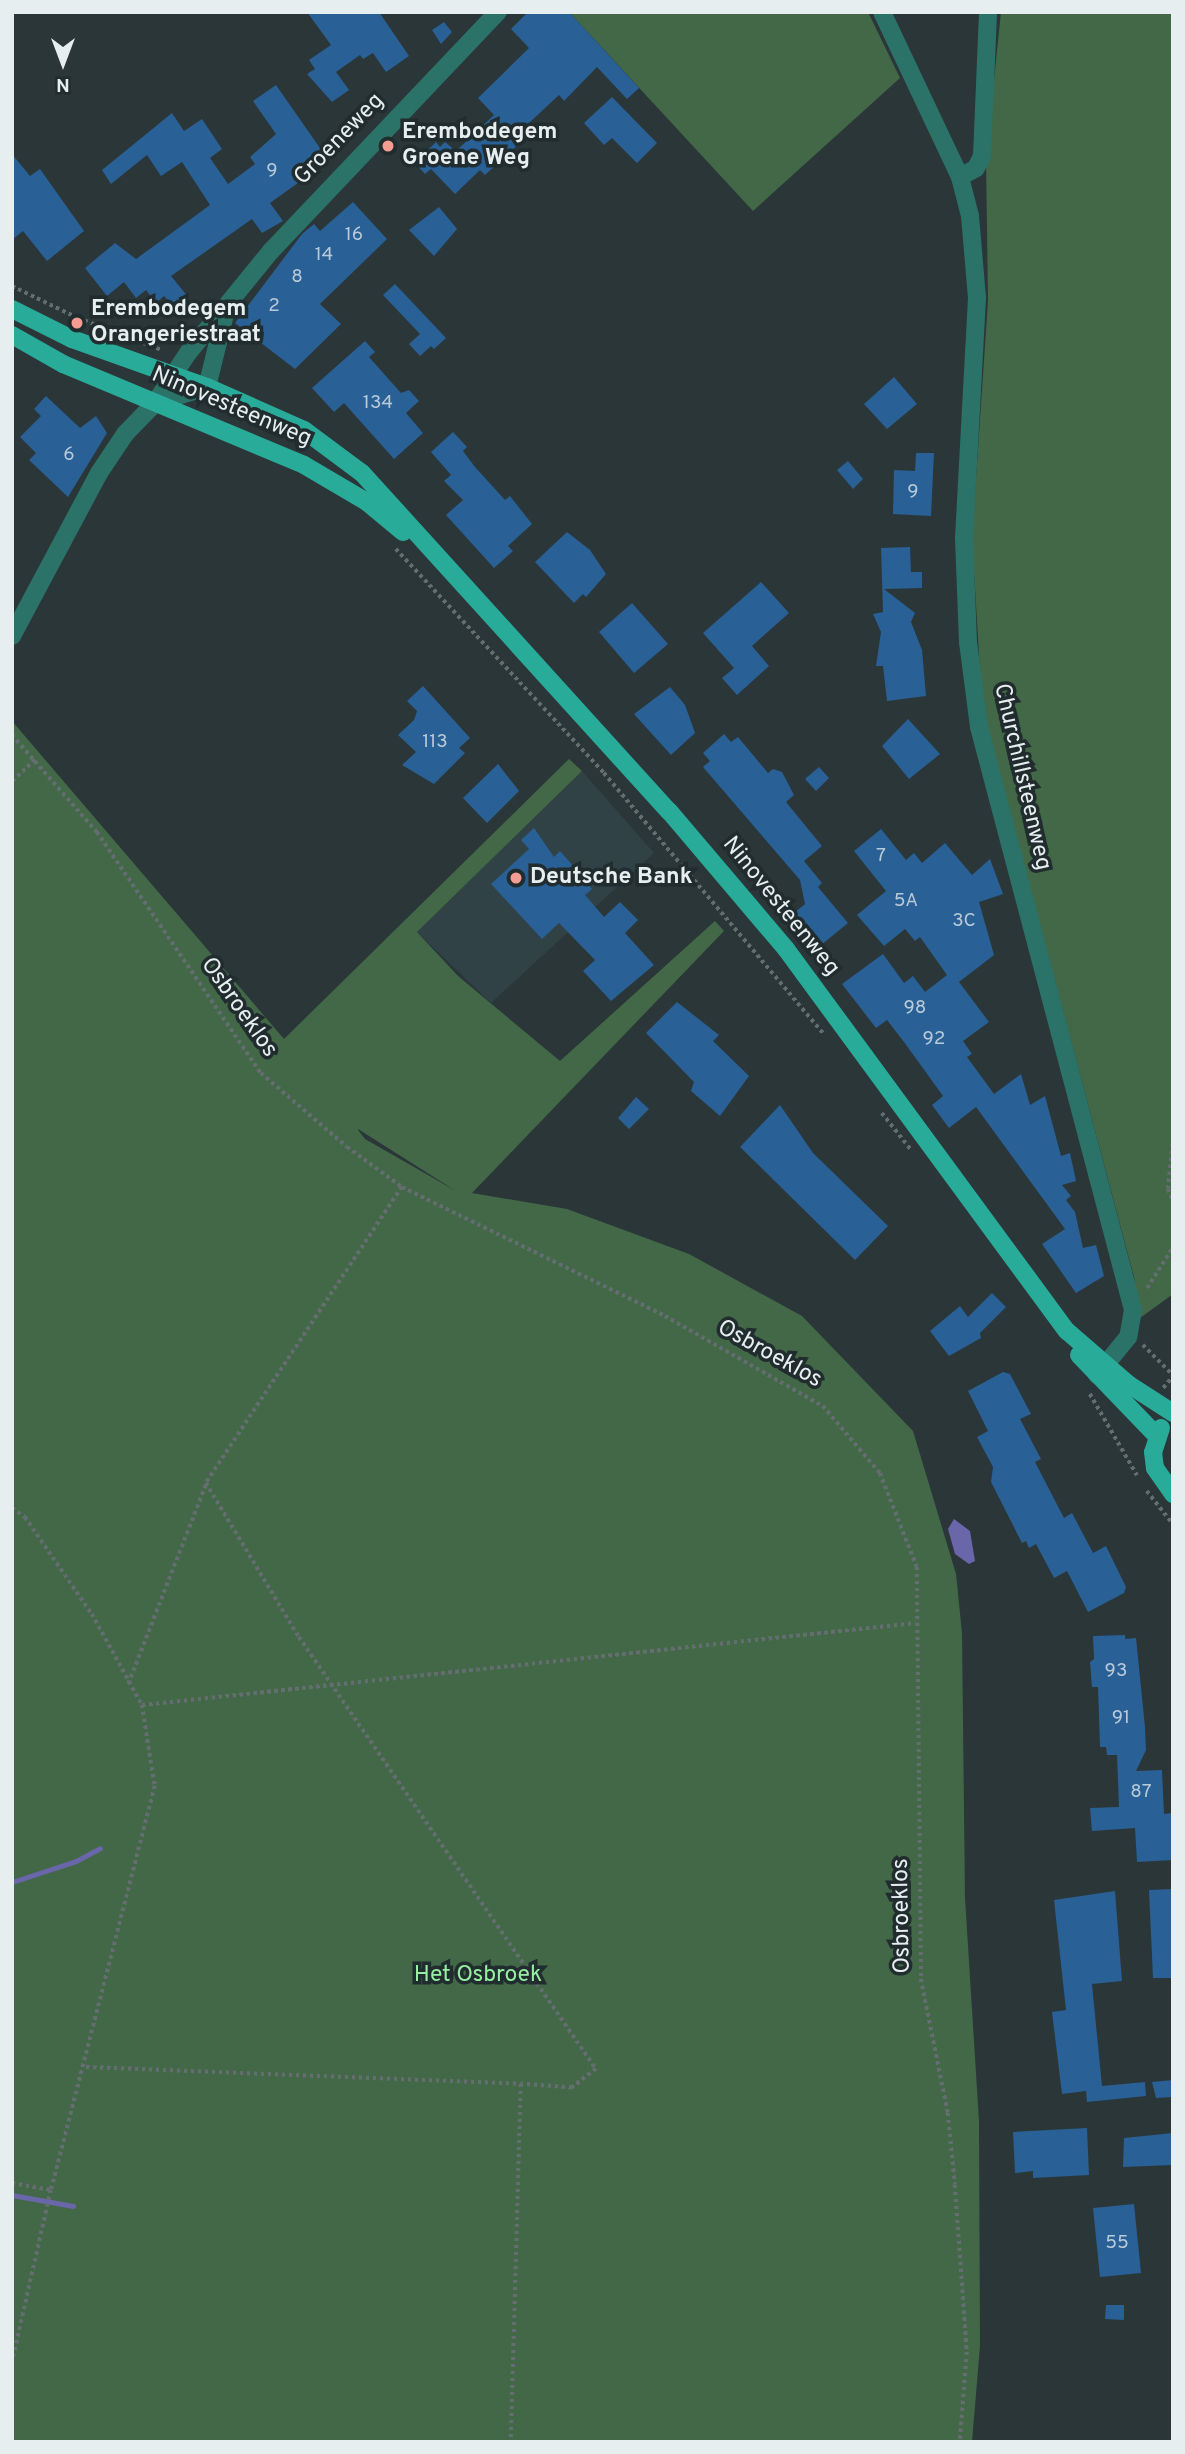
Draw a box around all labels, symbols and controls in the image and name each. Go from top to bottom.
north arrow [28,28,98,98]
text: N [56,72,70,96]
street label: Groeneweg [289,88,391,192]
place label: Erembodegem Groene Weg [402,119,557,173]
marker: Erembodegem Groene Weg [380,138,396,154]
house number: 9 [266,161,278,183]
house number: 16 [345,225,363,247]
house number: 14 [315,245,333,267]
house number: 8 [291,267,303,289]
place label: Erembodegem Orangeriestraat [91,296,261,350]
house number: 2 [268,296,280,318]
marker: Erembodegem Orangeriestraat [69,315,85,331]
street label: Ninovesteenweg [147,362,315,454]
house number: 134 [363,393,393,415]
house number: 6 [63,445,75,467]
house number: 9 [907,482,919,504]
street label: Churchillsteenweg [986,681,1056,873]
house number: 113 [422,732,448,754]
street label: Ninovesteenweg [715,832,845,982]
house number: 7 [876,846,886,868]
place label: Deutsche Bank [530,864,693,892]
marker: Deutsche Bank [508,870,524,886]
house number: 5A [894,891,918,913]
house number: 3C [952,911,976,933]
street label: Osbroeklos [194,953,282,1063]
house number: 98 [904,998,926,1020]
house number: 92 [923,1029,945,1051]
street label: Osbroeklos [712,1315,826,1395]
house number: 93 [1105,1661,1127,1683]
house number: 91 [1112,1708,1130,1730]
house number: 87 [1130,1782,1152,1804]
street label: Osbroeklos [888,1858,918,1974]
park label: Het Osbroek [414,1962,542,1990]
house number: 55 [1105,2233,1129,2255]

